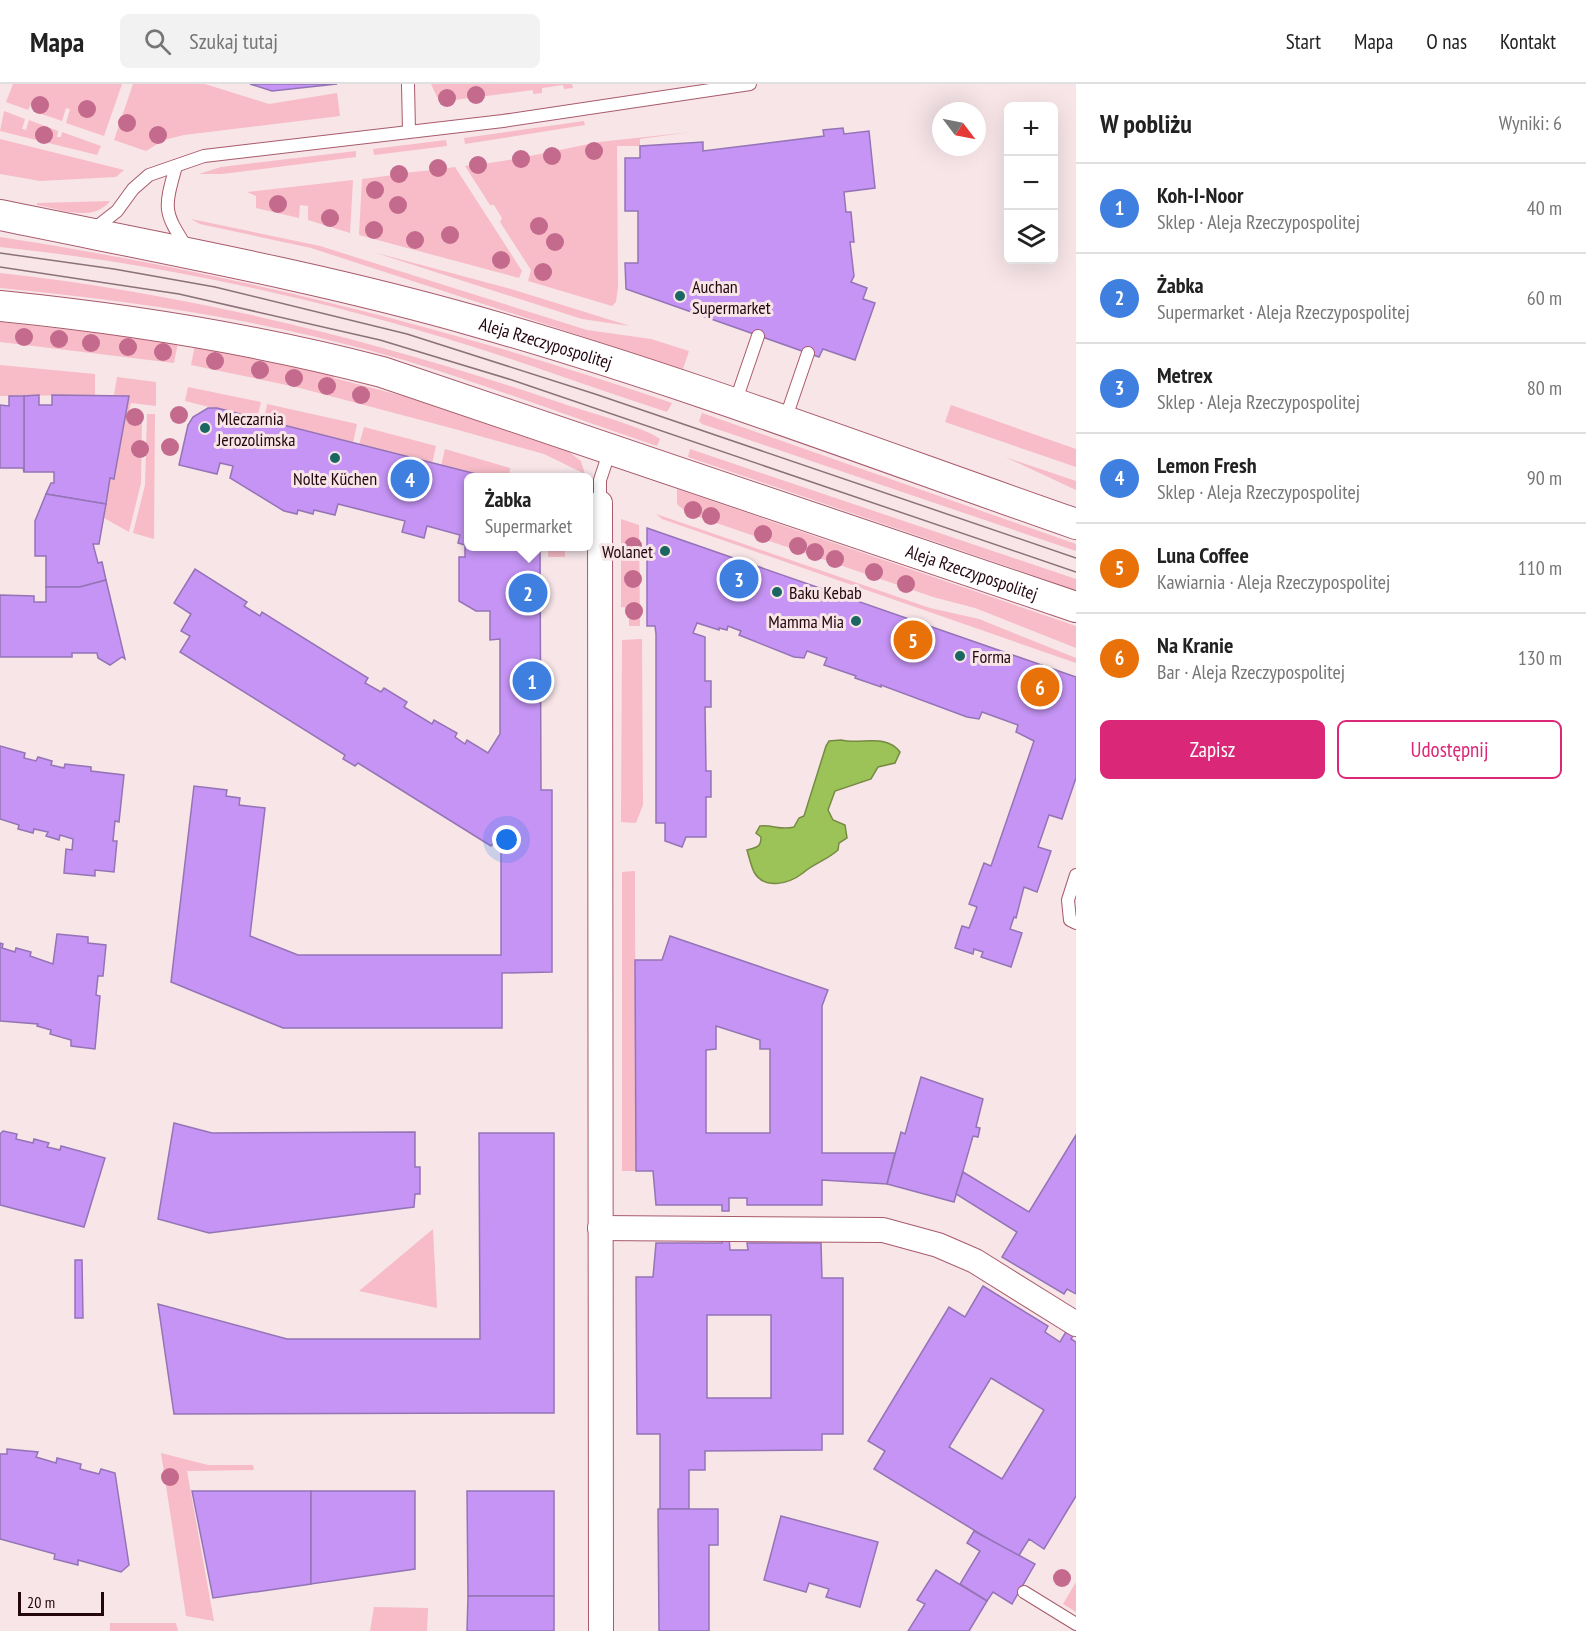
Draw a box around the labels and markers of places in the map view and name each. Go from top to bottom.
place label: Auchan Supermarket [692,275,771,319]
marker: Auchan Supermarket [673,289,687,303]
place label: Mleczarnia Jerozolimska [216,407,295,451]
marker: Mleczarnia Jerozolimska [198,421,212,435]
marker: Nolte Küchen [328,451,342,465]
pin: 4 [390,456,430,502]
place label: Nolte Küchen [293,467,377,490]
place label: Wolanet [602,540,653,563]
marker: Wolanet [658,544,672,558]
pin: 3 [720,556,758,602]
pin: 2 [508,570,548,616]
place label: Baku Kebab [789,581,862,604]
marker: Baku Kebab [770,585,784,599]
place label: Mamma Mia [768,610,844,633]
marker: Mamma Mia [849,614,863,628]
pin: 5 [894,618,932,662]
place label: Forma [972,645,1011,668]
marker: Forma [953,649,967,663]
pin: 1 [512,658,552,704]
pin: 6 [1020,664,1060,710]

